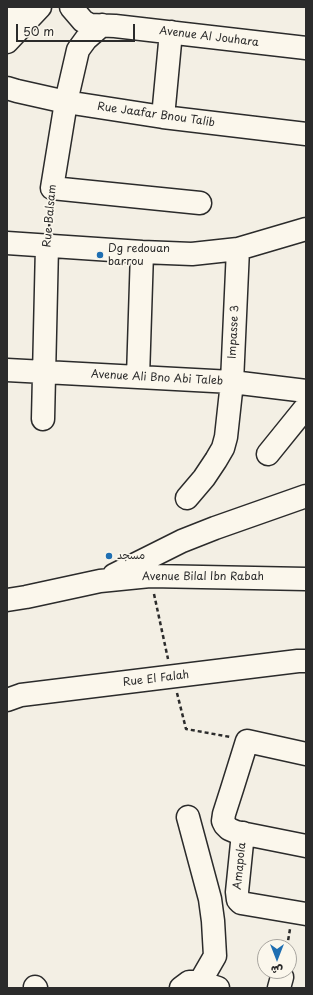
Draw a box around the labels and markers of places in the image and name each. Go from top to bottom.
place label: Dg redouan barrou [108,242,170,268]
marker: Dg redouan barrou [95,250,105,260]
place label: مسجد [117,549,145,563]
marker: مسجد [104,551,114,561]

